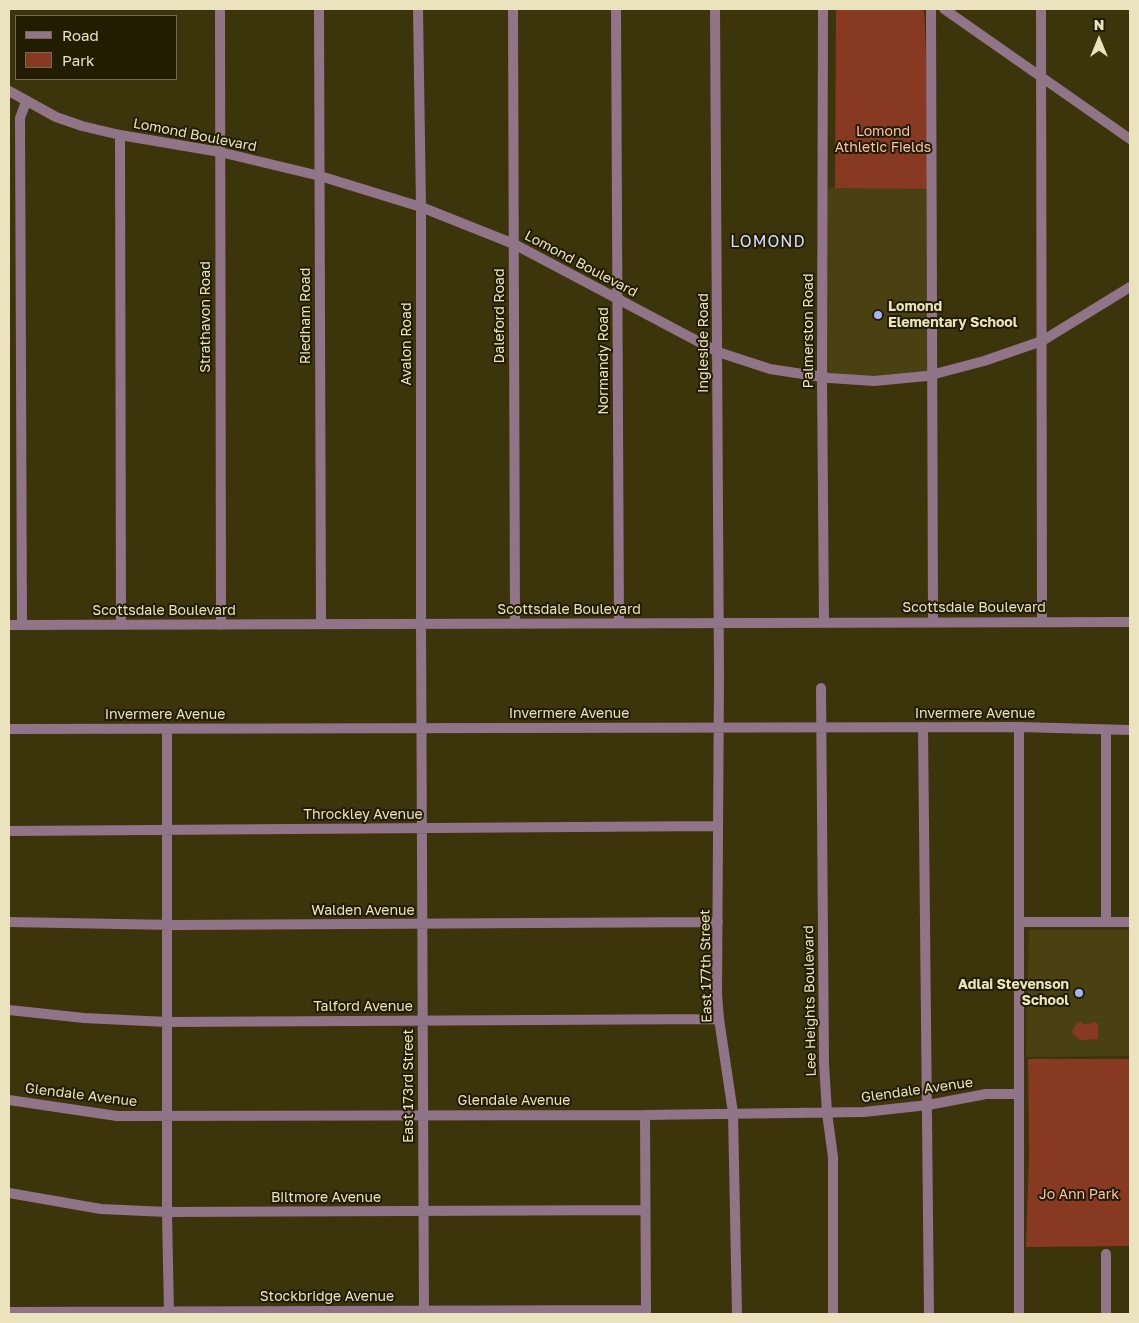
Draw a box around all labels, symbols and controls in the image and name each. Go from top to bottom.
legend [15,15,178,80]
north arrow [1074,15,1124,65]
text: N [1094,16,1104,33]
text: Road [62,26,99,44]
text: Park [62,51,94,69]
street label: Lomond Boulevard [132,115,258,155]
park label: Lomond Athletic Fields [835,124,931,156]
street label: Lomond Boulevard [522,227,640,301]
district label: LOMOND [730,232,806,252]
street label: Strathavon Road [198,261,214,373]
street label: Riedham Road [298,268,314,364]
street label: Daleford Road [492,268,508,364]
street label: Palmerston Road [801,273,817,389]
street label: Ingleside Road [696,293,712,393]
place label: Lomond Elementary School [888,299,1017,332]
street label: Avalon Road [399,302,415,386]
street label: Normandy Road [596,307,612,415]
marker: Lomond Elementary School [872,309,884,321]
street label: Scottsdale Boulevard [902,600,1046,616]
street label: Scottsdale Boulevard [497,602,641,618]
street label: Scottsdale Boulevard [92,603,236,619]
street label: Invermere Avenue [509,706,629,722]
street label: Invermere Avenue [915,706,1035,722]
street label: Invermere Avenue [105,707,225,723]
street label: Throckley Avenue [303,807,423,823]
street label: Walden Avenue [311,903,415,919]
street label: East 177th Street [697,909,715,1023]
street label: Lee Heights Boulevard [800,925,820,1077]
place label: Adlai Stevenson School [958,977,1069,1010]
marker: Adlai Stevenson School [1073,987,1085,999]
street label: Talford Avenue [313,999,413,1015]
street label: East 173rd Street [401,1029,417,1143]
street label: Glendale Avenue [860,1074,974,1106]
street label: Glendale Avenue [24,1080,138,1110]
street label: Glendale Avenue [458,1093,570,1109]
park label: Jo Ann Park [1039,1187,1119,1203]
street label: Biltmore Avenue [271,1190,381,1206]
street label: Stockbridge Avenue [260,1289,394,1305]

